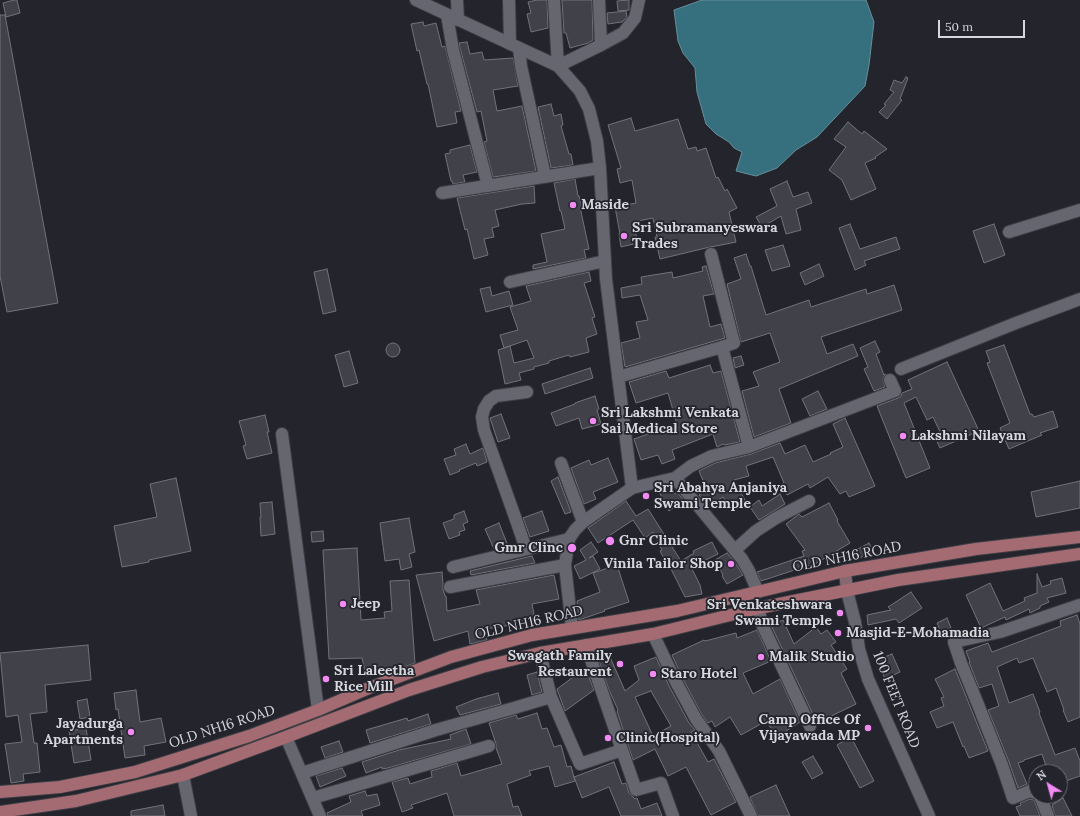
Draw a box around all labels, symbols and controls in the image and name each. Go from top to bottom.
scale bar [940,12,1027,38]
text: 50 m [945,19,973,34]
place label: Maside [581,197,629,213]
marker: Maside [568,200,578,210]
place label: Sri Subramanyeswara Trades [632,220,778,252]
marker: Sri Subramanyeswara Trades [619,231,629,241]
place label: Sri Lakshmi Venkata Sai Medical Store [601,405,739,438]
marker: Sri Lakshmi Venkata Sai Medical Store [588,416,598,426]
place label: Lakshmi Nilayam [911,428,1026,444]
marker: Lakshmi Nilayam [898,431,908,441]
place label: Sri Abahya Anjaniya Swami Temple [654,480,787,512]
marker: Sri Abahya Anjaniya Swami Temple [641,491,651,501]
place label: Gnr Clinic [619,533,688,549]
marker: Gnr Clinic [604,535,616,547]
street label: OLD NH16 ROAD [791,538,903,576]
place label: Gmr Clinc [494,540,563,556]
marker: Gmr Clinc [566,542,578,554]
place label: Vinila Tailor Shop [603,556,723,572]
marker: Vinila Tailor Shop [726,559,736,569]
place label: Jeep [351,596,380,612]
place label: Sri Venkateshwara Swami Temple [707,597,832,630]
marker: Jeep [338,599,348,609]
street label: OLD NH16 ROAD [473,602,585,644]
marker: Sri Venkateshwara Swami Temple [835,608,845,618]
place label: Masjid-E-Mohamadia [846,625,989,641]
marker: Masjid-E-Mohamadia [833,628,843,638]
place label: Swagath Family Restaurent [508,648,612,680]
place label: Malik Studio [769,649,854,665]
street label: 100 FEET ROAD [869,649,923,751]
marker: Malik Studio [756,652,766,662]
marker: Swagath Family Restaurent [615,659,625,669]
place label: Sri Laleetha Rice Mill [334,663,414,696]
place label: Staro Hotel [661,666,737,682]
marker: Staro Hotel [648,669,658,679]
marker: Sri Laleetha Rice Mill [321,674,331,684]
street label: OLD NH16 ROAD [167,702,277,752]
place label: Camp Office Of Vijayawada MP [758,712,860,744]
place label: Jayadurga Apartments [44,716,123,748]
marker: Camp Office Of Vijayawada MP [863,723,873,733]
marker: Jayadurga Apartments [126,727,136,737]
place label: Clinic(Hospital) [616,730,720,746]
marker: Clinic(Hospital) [603,733,613,743]
north arrow [1028,764,1068,804]
text: N [1034,767,1049,783]

